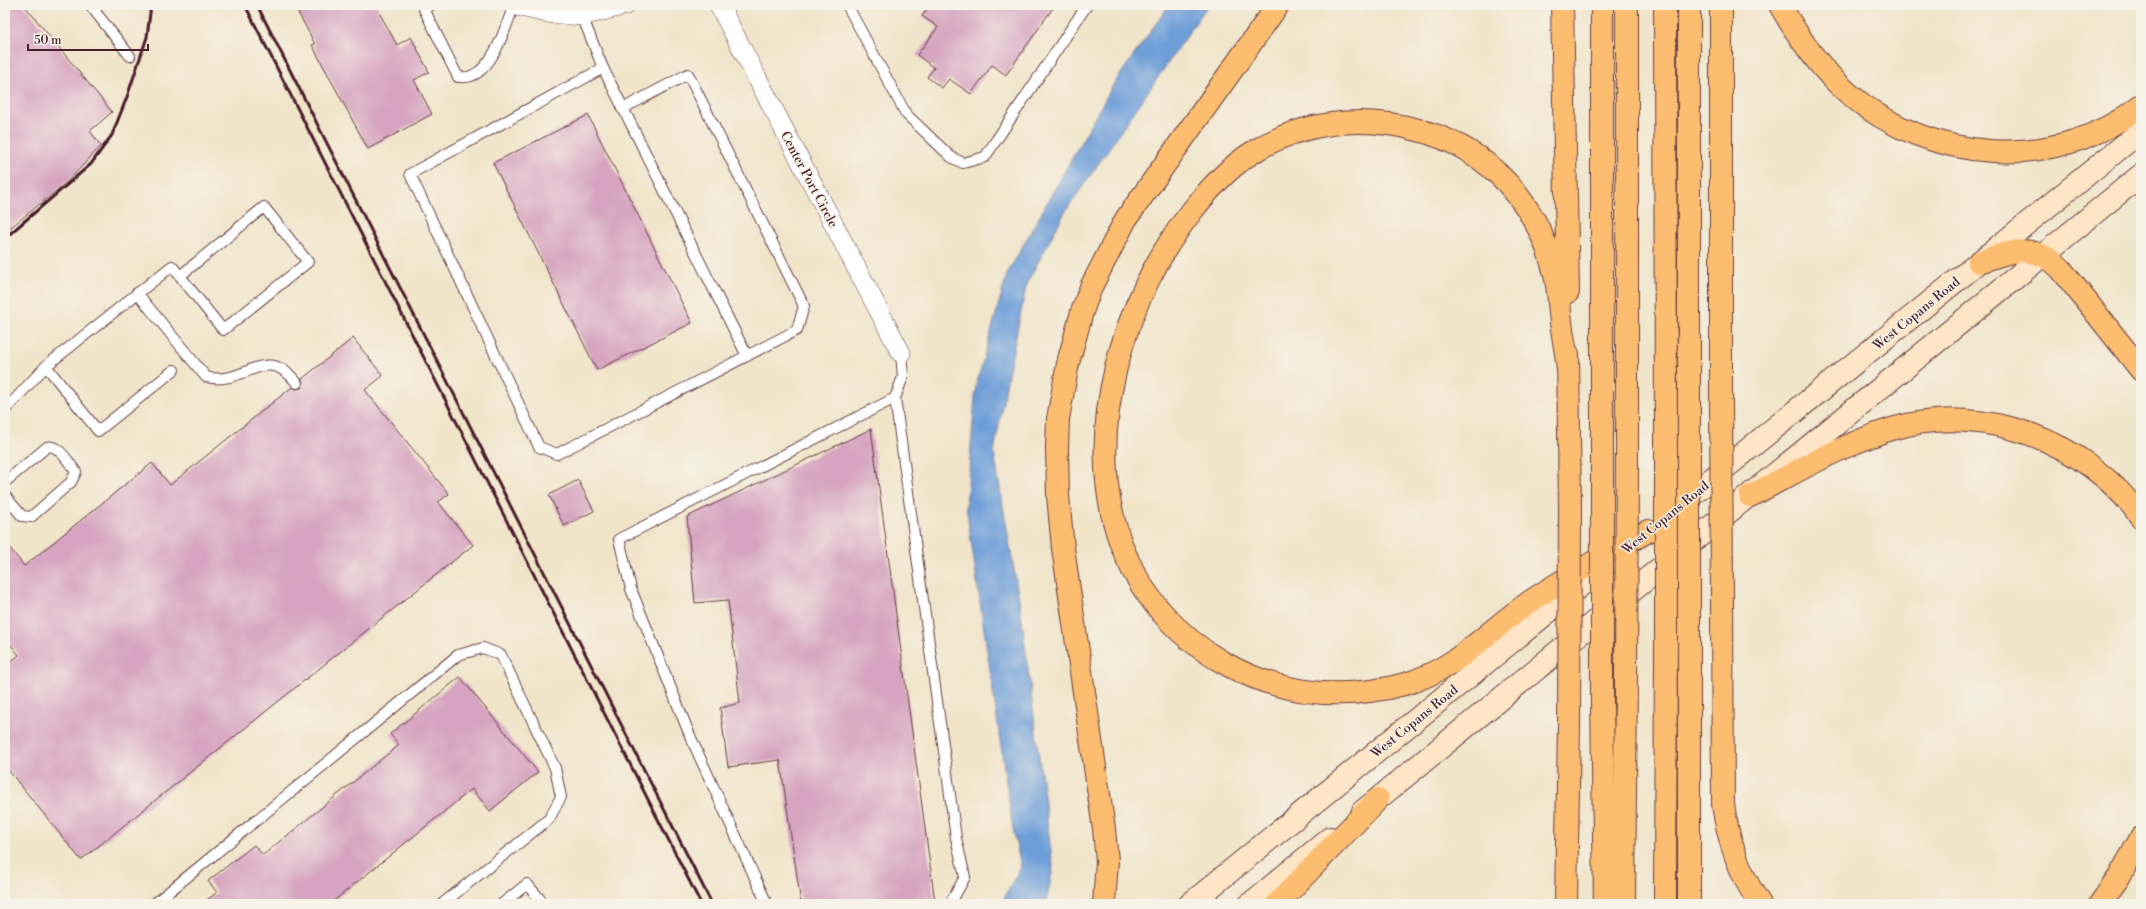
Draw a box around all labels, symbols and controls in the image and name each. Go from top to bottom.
scale bar [28,26,148,52]
text: 50 m [34,33,62,48]
street label: Center Port Circle [777,129,841,231]
street label: West Copans Road [1869,273,1964,354]
street label: West Copans Road [1618,477,1713,558]
street label: West Copans Road [1367,681,1462,762]

